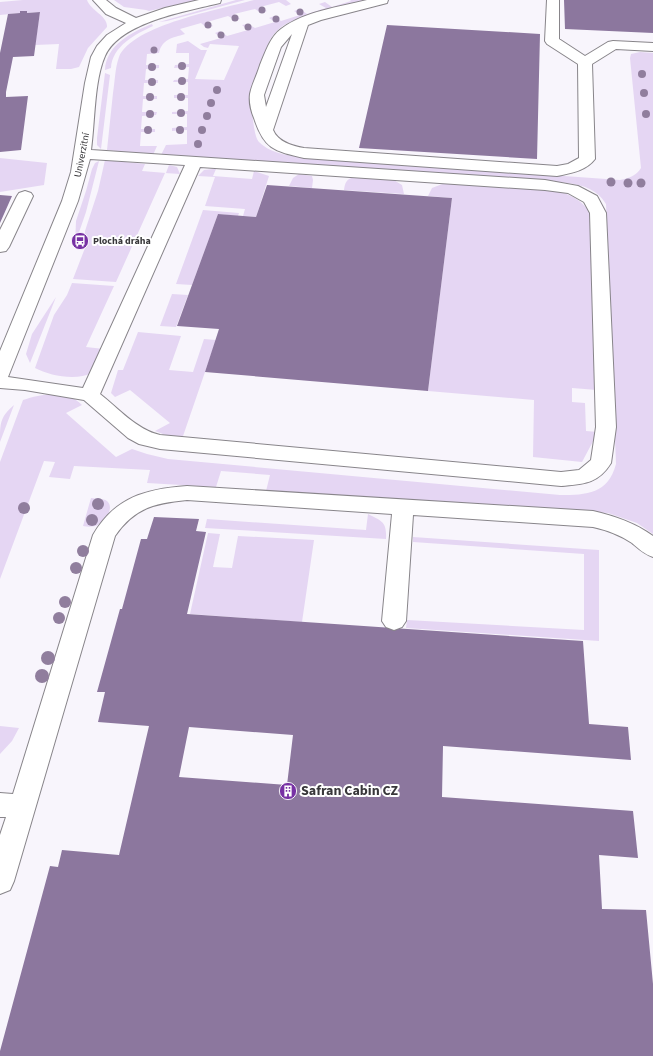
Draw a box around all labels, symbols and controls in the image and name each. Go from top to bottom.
street label: Univerzitní [71,131,93,179]
bus stop icon: Plochá dráha [70,231,90,251]
place label: Plochá dráha [93,234,151,248]
building icon: Safran Cabin CZ [278,781,298,801]
place label: Safran Cabin CZ [301,781,399,801]

